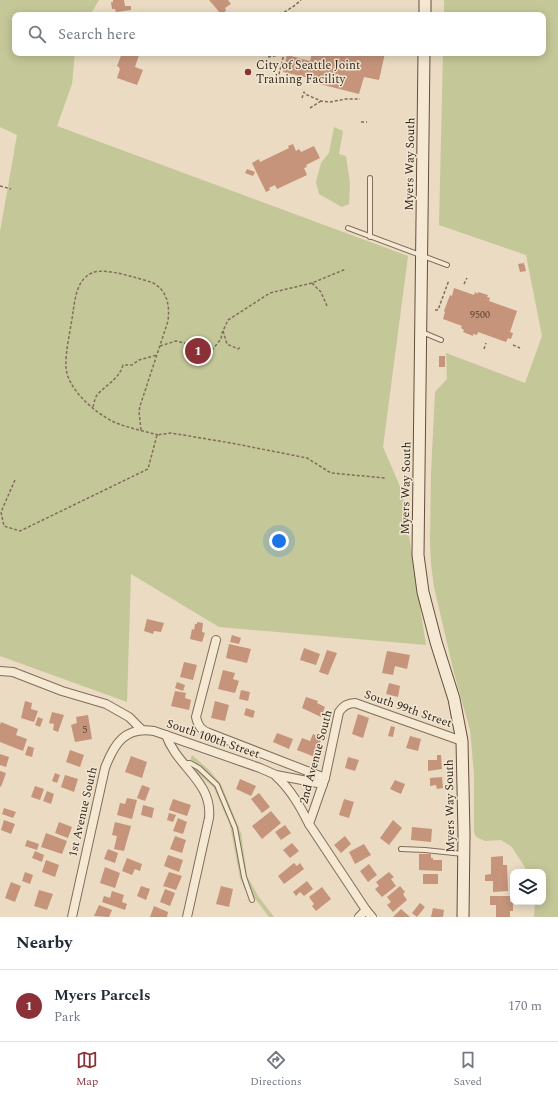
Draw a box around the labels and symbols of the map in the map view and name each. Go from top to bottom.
place label: City of Seattle Joint Training Facility [256,56,360,89]
marker: City of Seattle Joint Training Facility [243,67,253,77]
street label: Myers Way South [400,117,420,211]
house number: 9500 [470,307,490,323]
pin: 1 [185,336,211,366]
street label: Myers Way South [396,441,416,535]
your location [269,531,289,551]
street label: South 99th Street [362,685,454,733]
street label: 2nd Avenue South [294,708,338,806]
street label: South 100th Street [164,714,262,764]
house number: 5 [83,722,88,738]
street label: Myers Way South [440,759,460,853]
street label: 1st Avenue South [63,765,103,859]

